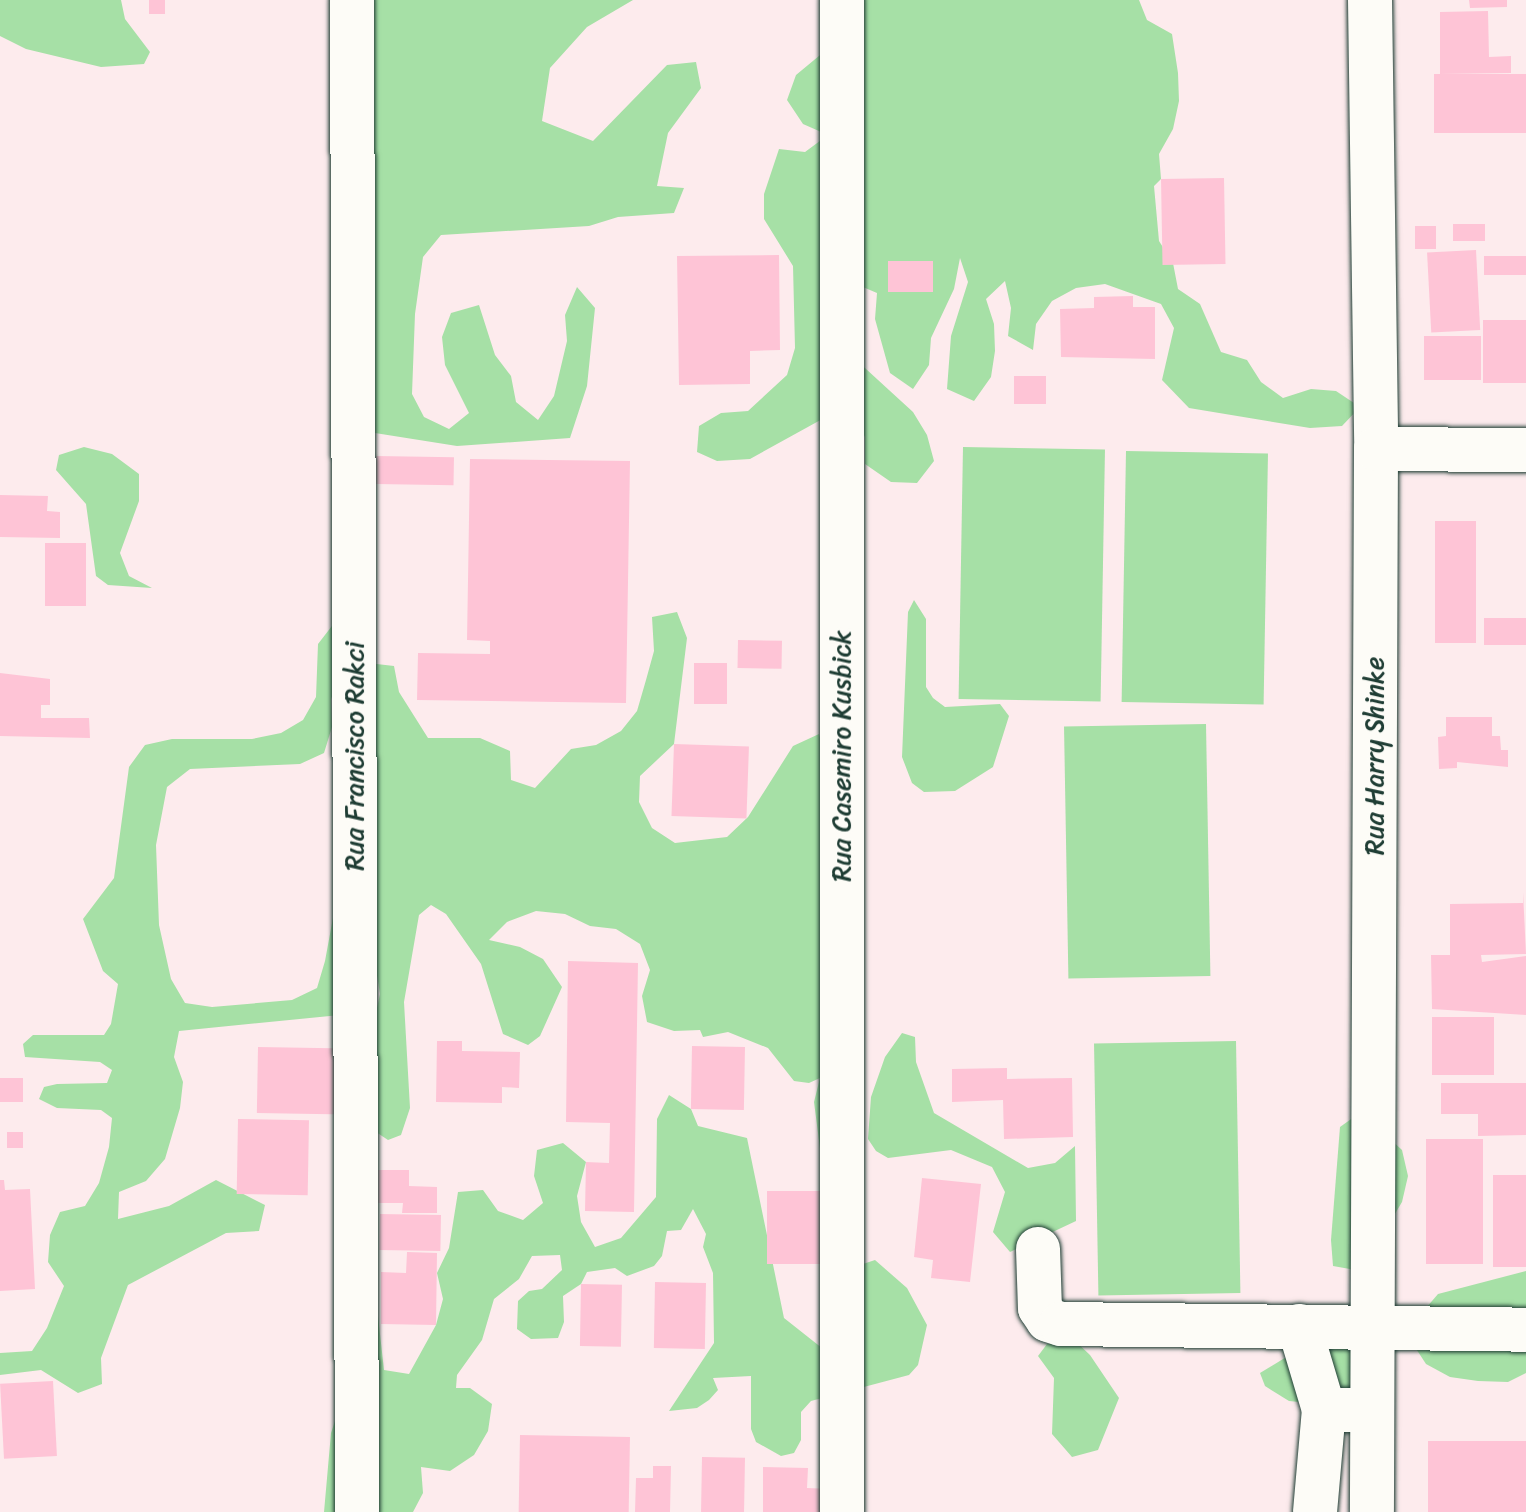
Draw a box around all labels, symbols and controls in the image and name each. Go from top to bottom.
street label: Rua Casemiro Kusbick [826,630,858,882]
street label: Rua Francisco Rakci [339,642,371,870]
street label: Rua Harry Shinke [1359,656,1391,856]

